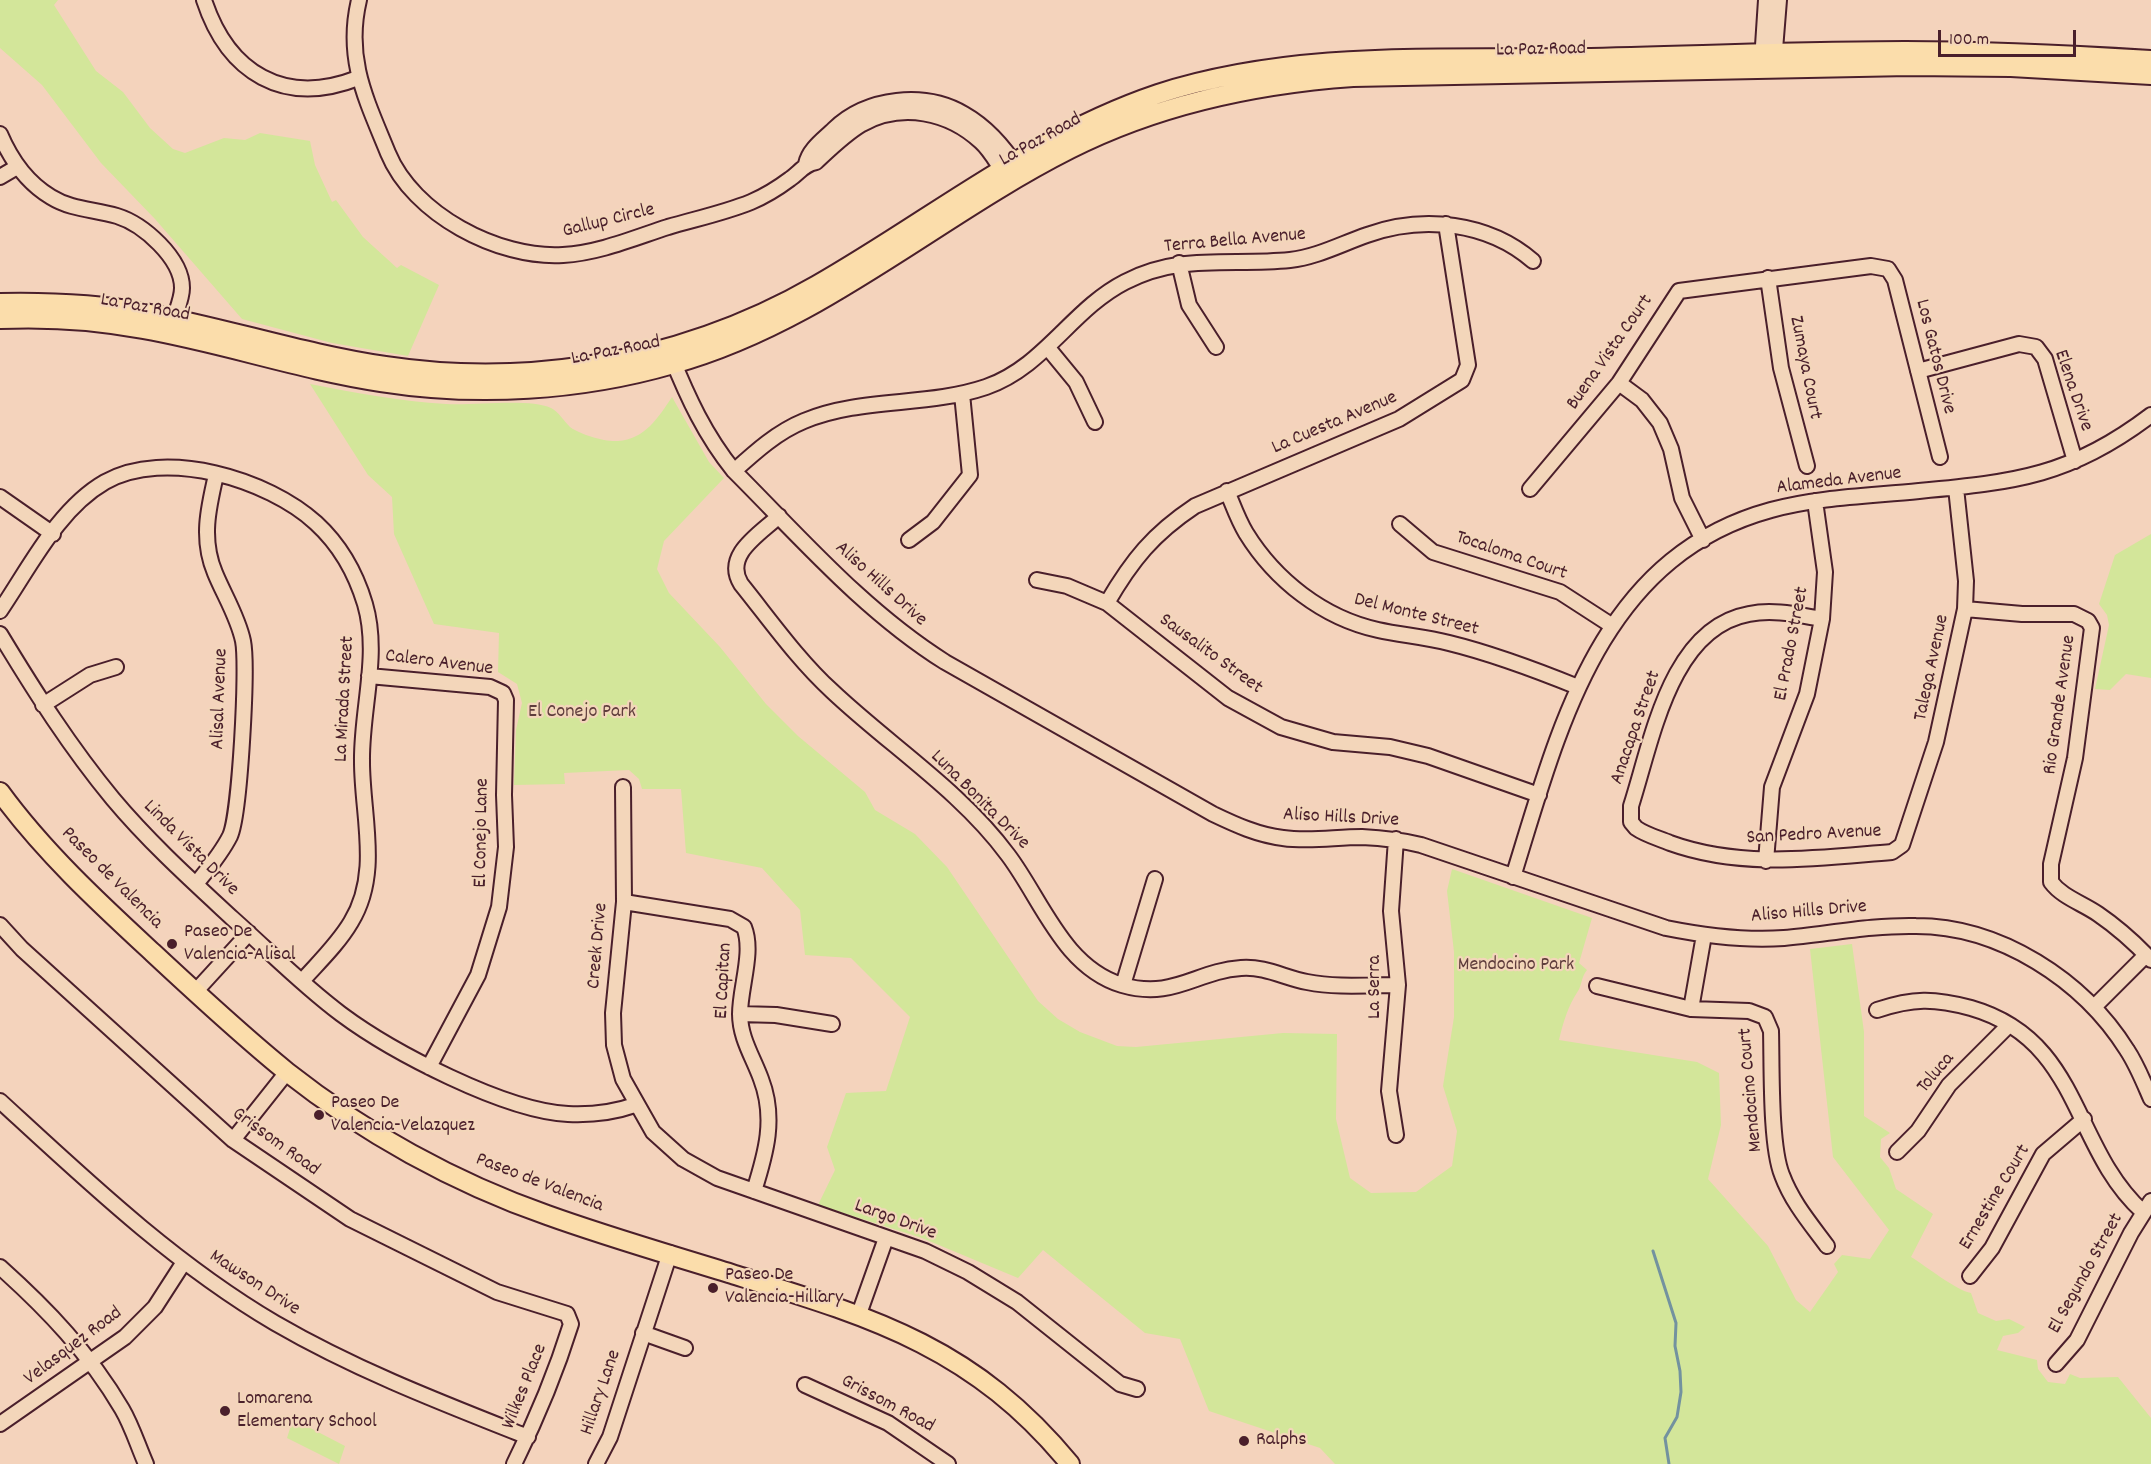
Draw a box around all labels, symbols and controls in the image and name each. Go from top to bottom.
scale bar [1941,18,2079,56]
text: 100 m [1949,28,1989,53]
street label: La Paz Road [1496,38,1586,64]
street label: La Paz Road [996,109,1086,173]
street label: Gallup Circle [561,199,657,245]
street label: Terra Bella Avenue [1163,224,1307,260]
street label: La Paz Road [99,289,191,329]
street label: Buena Vista Court [1562,291,1660,415]
street label: Los Gatos Drive [1908,297,1960,417]
street label: Zumaya Court [1782,314,1826,422]
street label: La Paz Road [569,332,663,372]
street label: Elena Drive [2047,347,2097,435]
street label: La Cuesta Avenue [1269,387,1401,461]
street label: Alameda Avenue [1775,462,1903,502]
street label: Tocaloma Court [1452,527,1570,587]
street label: Aliso Hills Drive [829,537,931,633]
street label: El Prado Street [1770,585,1816,703]
street label: Del Monte Street [1351,589,1481,643]
street label: Sausalito Street [1153,609,1267,701]
street label: Talega Avenue [1910,612,1956,724]
street label: Rio Grande Avenue [2039,634,2083,776]
street label: La Mirada Street [331,635,361,763]
street label: Calero Avenue [384,645,494,683]
street label: Alisal Avenue [207,648,235,750]
street label: Anacapa Street [1606,668,1668,788]
park label: El Conejo Park [528,701,636,725]
street label: Luna Bonita Drive [924,746,1034,856]
street label: El Conejo Lane [470,778,496,888]
street label: Linda Vista Drive [137,796,243,902]
street label: Aliso Hills Drive [1282,804,1400,834]
street label: San Pedro Avenue [1746,820,1882,852]
street label: Paseo de Valencia [55,823,167,935]
street label: Aliso Hills Drive [1750,896,1868,930]
street label: Creek Drive [583,902,615,990]
place label: Paseo De Valencia-Alisal [184,921,296,968]
marker: Paseo De Valencia-Alisal [165,937,179,951]
street label: El Capitan [711,942,739,1020]
park label: Mendocino Park [1458,954,1574,978]
street label: La Serra [1364,955,1388,1019]
street label: Mendocino Court [1735,1027,1769,1153]
street label: Toluca [1913,1049,1961,1099]
place label: Paseo De Valencia-Velazquez [331,1092,475,1139]
street label: Grissom Road [226,1103,324,1183]
marker: Paseo De Valencia-Velazquez [312,1108,326,1122]
street label: Ernestine Court [1955,1141,2037,1255]
street label: Paseo de Valencia [472,1149,606,1219]
street label: Largo Drive [851,1195,939,1247]
street label: El Segundo Street [2044,1210,2130,1338]
street label: Mawson Drive [204,1246,304,1322]
place label: Paseo De Valencia-Hillary [725,1264,843,1311]
marker: Paseo De Valencia-Hillary [706,1281,720,1295]
street label: Velasquez Road [20,1302,128,1392]
street label: Wilkes Place [498,1341,554,1433]
street label: Hillary Lane [576,1347,628,1439]
street label: Grissom Road [836,1370,938,1440]
place label: Lomarena Elementary School [237,1388,377,1435]
marker: Lomarena Elementary School [218,1404,232,1418]
place label: Ralphs [1256,1429,1307,1453]
marker: Ralphs [1237,1434,1251,1448]

